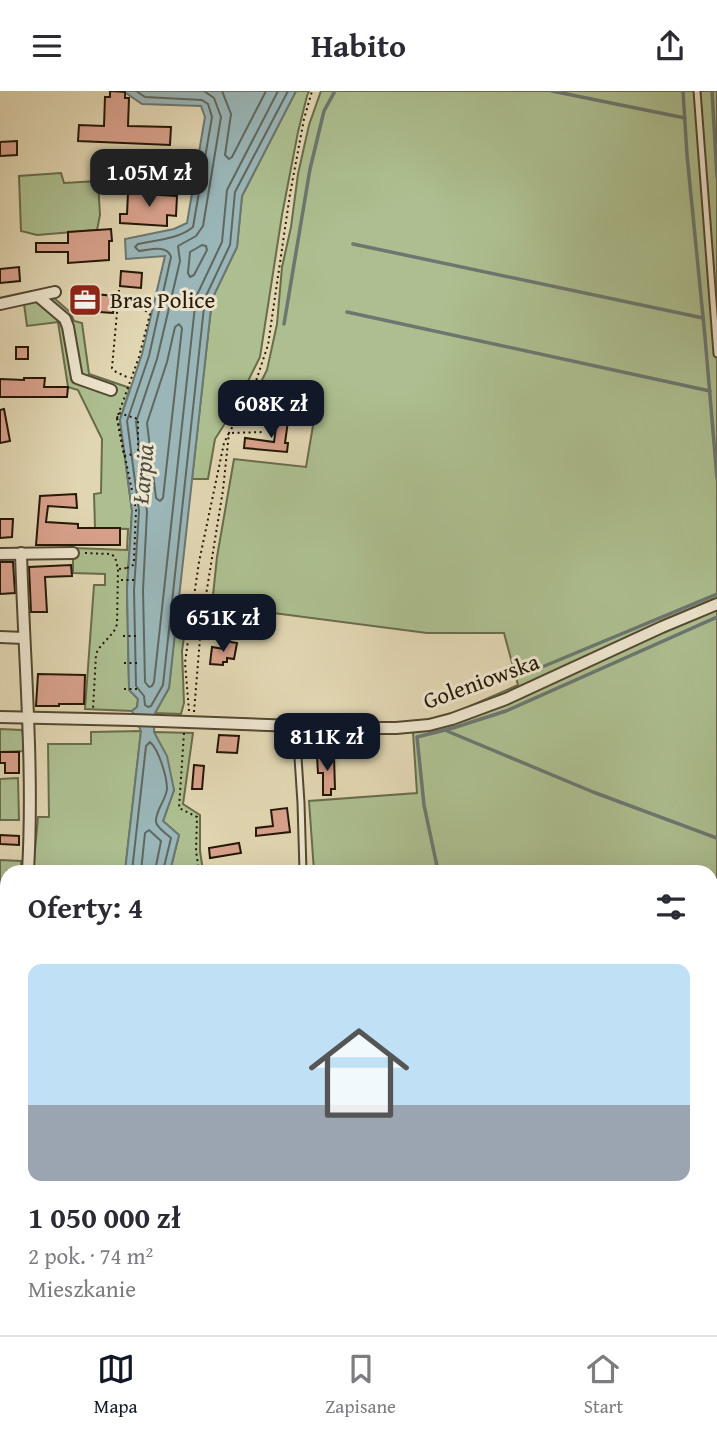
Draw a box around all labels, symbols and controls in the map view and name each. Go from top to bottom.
text: Habito [311,22,406,69]
icon: menu [28,27,66,65]
icon: share [651,27,689,65]
pin: 1.05M zł [77,149,221,209]
text: 1.05M zł [106,155,192,188]
office icon: Bras Police [66,281,104,319]
place label: Bras Police [110,283,215,316]
pin: 608K zł [206,381,336,440]
text: 608K zł [234,386,308,419]
water label: Łarpia [122,443,163,506]
pin: 651K zł [158,595,288,654]
text: 651K zł [186,600,260,633]
street label: Goleniowska [418,644,544,717]
pin: 811K zł [262,713,392,773]
text: 811K zł [290,719,364,752]
text: Oferty: 4 [28,885,143,929]
icon: filters [652,888,690,926]
icon: home [296,1010,422,1136]
text: 1 050 000 zł [28,1195,181,1239]
text: 2 pok. · 74 m² [28,1239,153,1272]
text: Mieszkanie [28,1272,136,1305]
tab: Mapa [94,1350,138,1420]
tab: Zapisane [325,1350,396,1420]
tab: Start [584,1350,623,1420]

